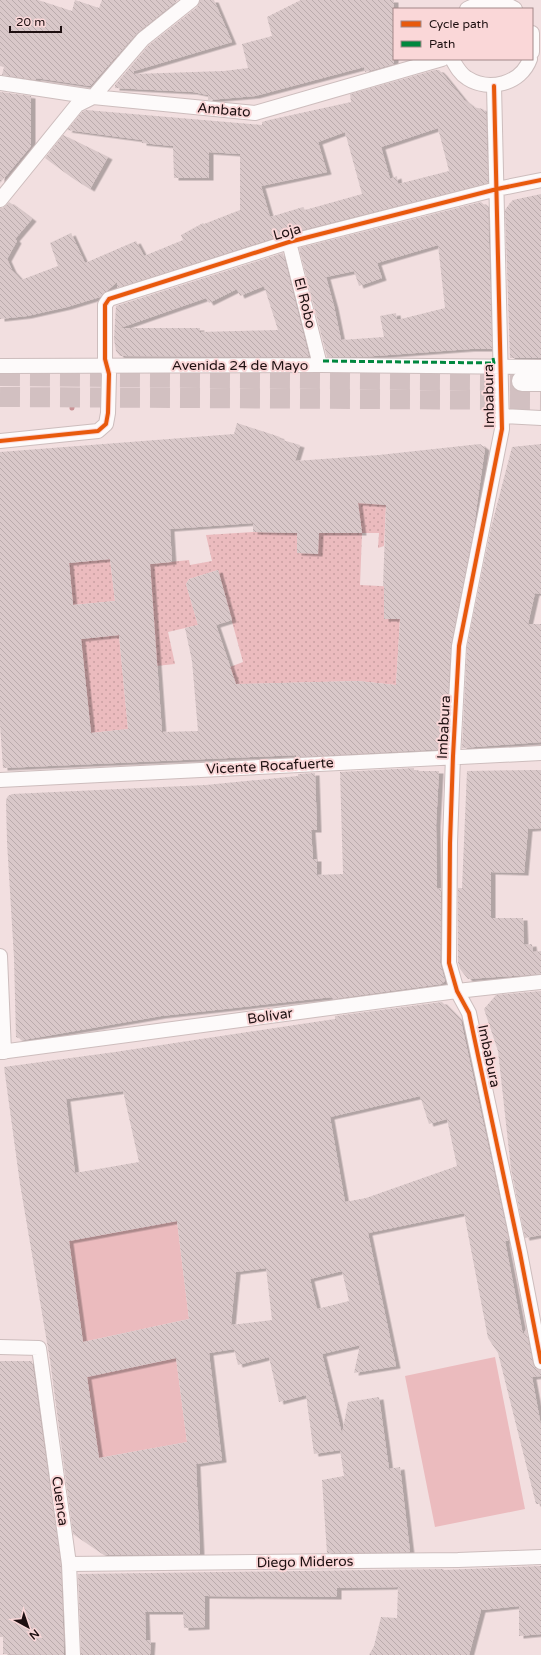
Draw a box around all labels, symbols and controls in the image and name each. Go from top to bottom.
scale bar [10,8,61,34]
legend [393,8,533,60]
text: 20 m [16,15,45,29]
text: Cycle path [429,17,488,31]
text: Path [429,37,455,51]
street label: Ambato [197,99,251,121]
street label: Loja [271,220,303,244]
street label: El Robo [290,276,320,330]
street label: Avenida 24 de Mayo [172,357,308,374]
street label: Imbabura [480,364,498,428]
street label: Imbabura [434,695,454,759]
street label: Vicente Rocafuerte [206,754,334,778]
street label: Bolívar [246,1004,294,1028]
street label: Imbabura [474,1023,504,1089]
street label: Cuenca [48,1475,72,1527]
street label: Diego Mideros [256,1553,354,1571]
north arrow [8,1607,48,1647]
text: N [27,1626,42,1642]

